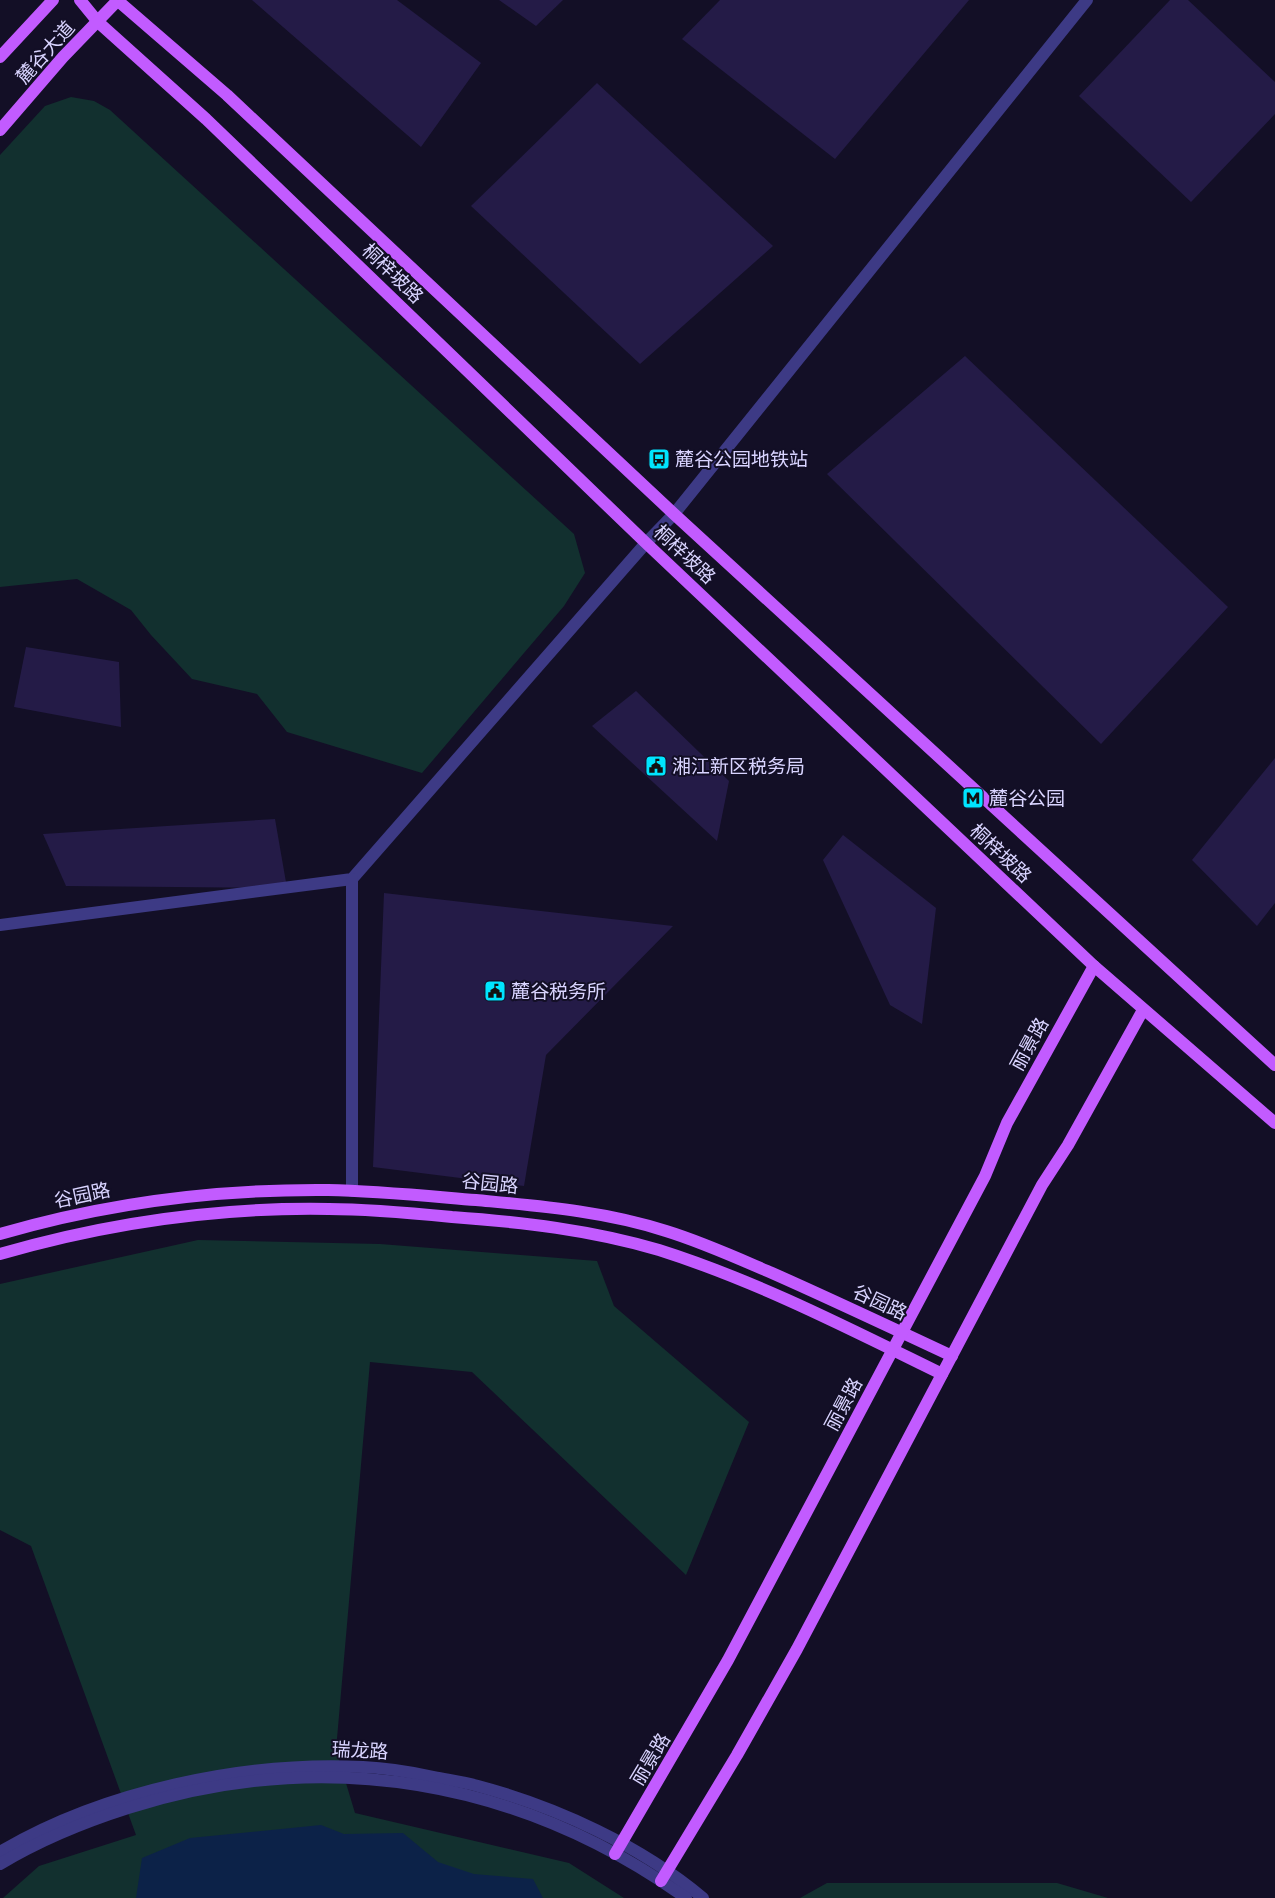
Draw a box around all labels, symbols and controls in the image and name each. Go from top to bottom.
street label: 麓谷大道 [11,16,79,88]
street label: 桐梓坡路 [357,238,429,308]
bus stop icon: 麓谷公园地铁站 [647,447,671,471]
place label: 麓谷公园地铁站 [675,447,808,471]
street label: 桐梓坡路 [649,519,721,589]
public building icon: 湘江新区税务局 [644,754,668,778]
place label: 湘江新区税务局 [672,754,805,778]
metro station icon: 麓谷公园 [961,786,985,810]
place label: 麓谷公园 [989,786,1065,810]
street label: 桐梓坡路 [965,818,1037,888]
public building icon: 麓谷税务所 [483,979,507,1003]
place label: 麓谷税务所 [511,979,606,1003]
street label: 丽景路 [1005,1013,1053,1075]
street label: 谷园路 [460,1168,520,1198]
street label: 谷园路 [52,1177,112,1213]
street label: 谷园路 [849,1279,911,1325]
street label: 丽景路 [819,1373,867,1435]
street label: 丽景路 [625,1728,675,1790]
street label: 瑞龙路 [331,1737,389,1763]

